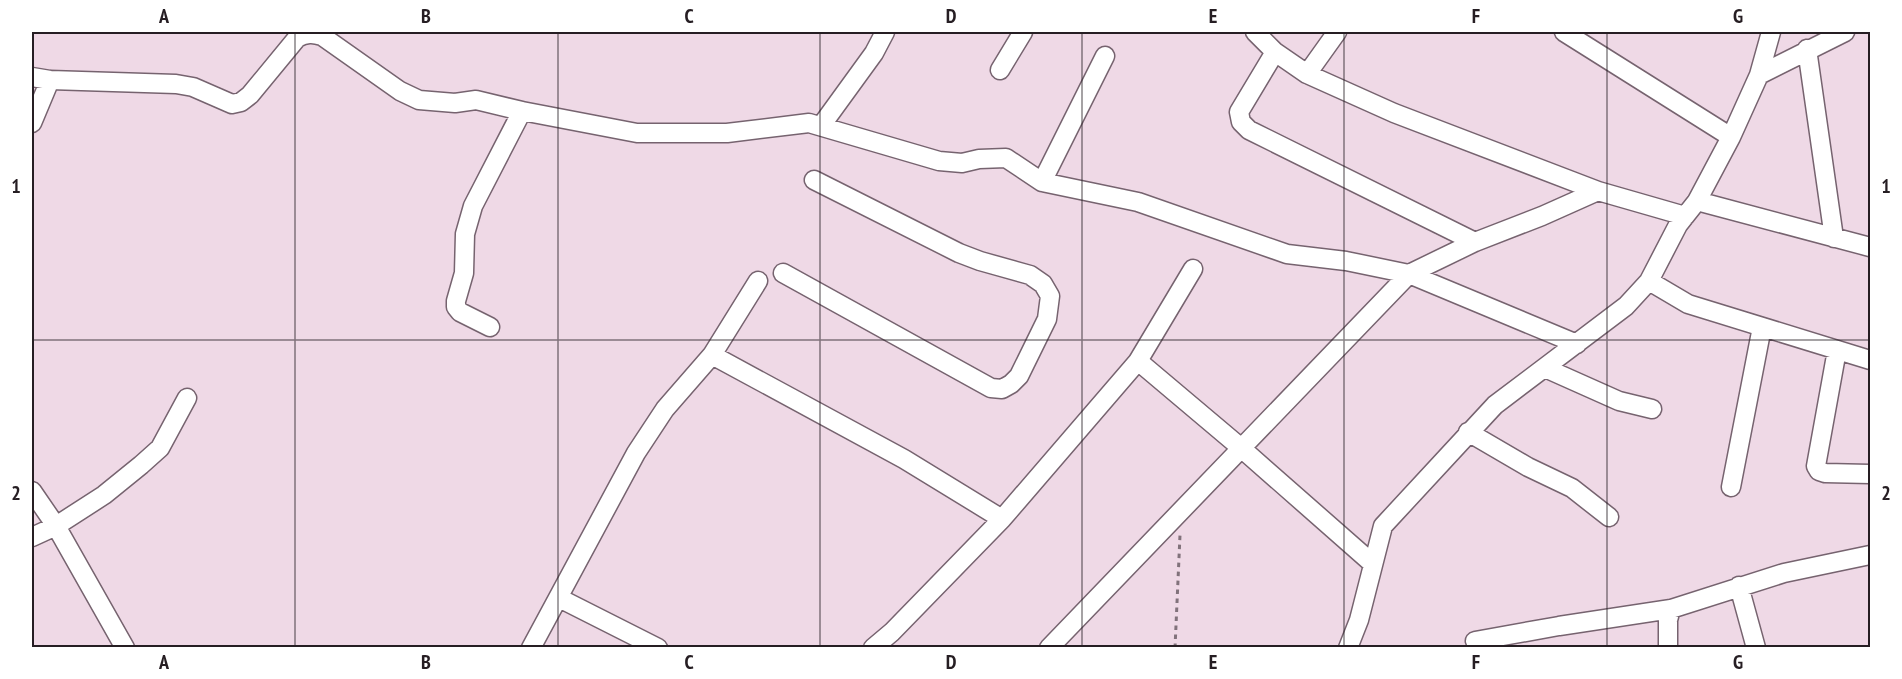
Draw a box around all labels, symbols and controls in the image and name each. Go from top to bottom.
text: A [158,3,170,29]
text: B [421,3,431,29]
text: C [684,3,694,29]
text: D [946,3,957,29]
text: E [1209,3,1217,29]
text: F [1472,3,1480,29]
text: G [1733,3,1743,29]
text: 1 [11,173,21,199]
text: 1 [1881,173,1891,199]
text: 2 [11,480,21,506]
text: 2 [1881,480,1891,506]
text: A [158,649,170,675]
text: B [421,649,431,675]
text: C [684,649,694,675]
text: D [946,649,957,675]
text: E [1209,649,1217,675]
text: F [1472,649,1480,675]
text: G [1733,649,1743,675]

